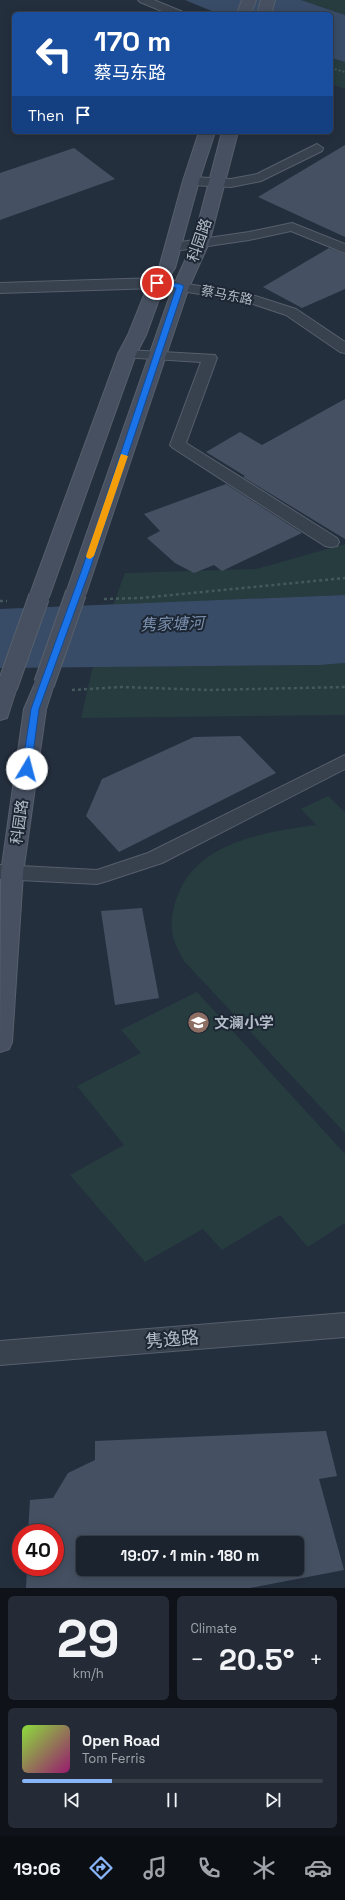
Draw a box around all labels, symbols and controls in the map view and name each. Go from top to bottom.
text: 170 m [94,23,171,59]
icon: left [28,28,80,80]
text: 蔡马东路 [94,61,166,84]
icon: arrive [72,104,94,126]
text: Then [28,106,64,125]
street label: 科园路 [183,216,215,264]
pin [140,266,174,300]
icon: arrive [146,272,168,294]
street label: 蔡马东路 [200,282,254,308]
water label: 隽家塘河 [140,612,207,636]
position arrow [6,748,48,790]
street label: 科园路 [6,798,32,846]
school or university icon: 文澜小学 [185,1009,211,1035]
place label: 文澜小学 [214,1013,274,1032]
street label: 隽逸路 [144,1325,200,1353]
speed limit sign: 40 [12,1524,64,1576]
text: 19:07 · 1 min · 180 m [121,1546,259,1565]
text: 29 [57,1606,120,1672]
text: Climate [191,1620,237,1637]
text: 20.5° [219,1640,295,1679]
text: − [191,1645,204,1673]
text: + [309,1645,323,1673]
text: km/h [73,1665,104,1682]
text: Open Road [82,1731,160,1750]
text: Tom Ferris [82,1750,145,1767]
icon: previous [61,1789,83,1811]
icon: pause [161,1789,183,1811]
icon: next [262,1789,284,1811]
icon: directions [87,1854,115,1882]
icon: music [141,1854,169,1882]
icon: phone [195,1854,223,1882]
icon: climate [250,1854,278,1882]
icon: car [304,1854,332,1882]
text: 19:06 [13,1857,61,1880]

